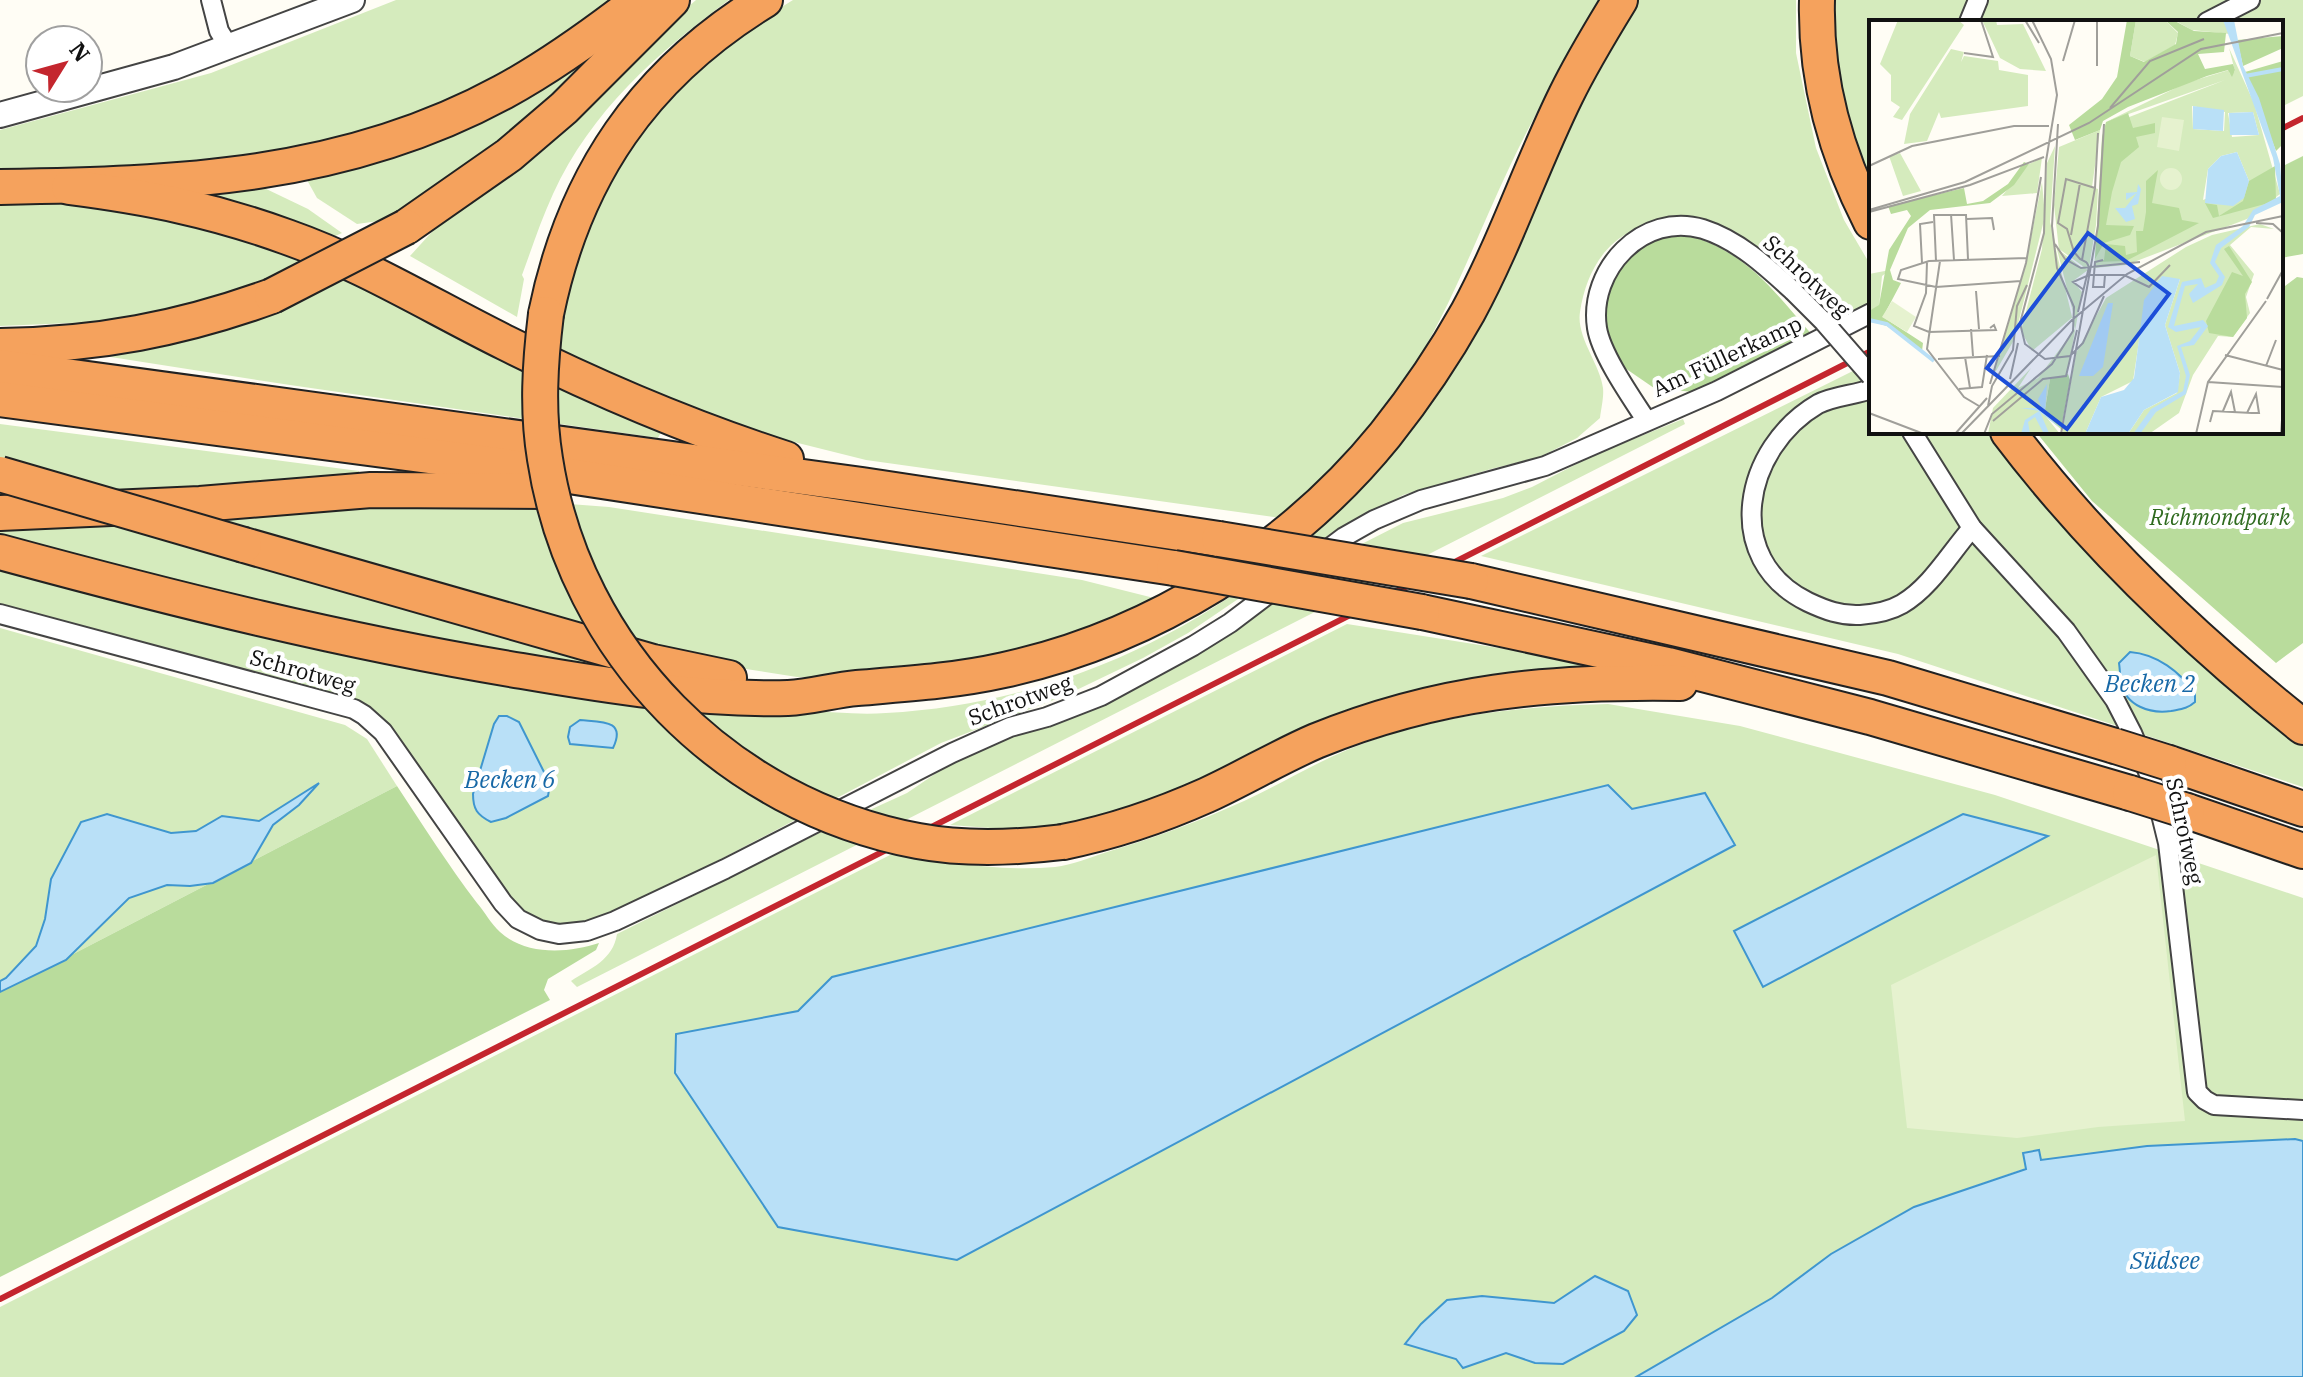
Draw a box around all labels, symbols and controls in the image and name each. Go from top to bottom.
inset map [1869,20,2283,434]
north arrow [24,24,104,104]
text: N [64,36,97,67]
street label: Schrotweg [1758,228,1857,323]
street label: Am Füllerkamp [1647,308,1806,403]
park label: Richmondpark [2149,502,2291,531]
street label: Schrotweg [247,642,359,699]
street label: Schrotweg [964,667,1076,732]
water label: Becken 2 [2103,667,2196,699]
water label: Becken 6 [463,763,556,795]
street label: Schrotweg [2160,775,2211,887]
water label: Südsee [2129,1244,2200,1276]

